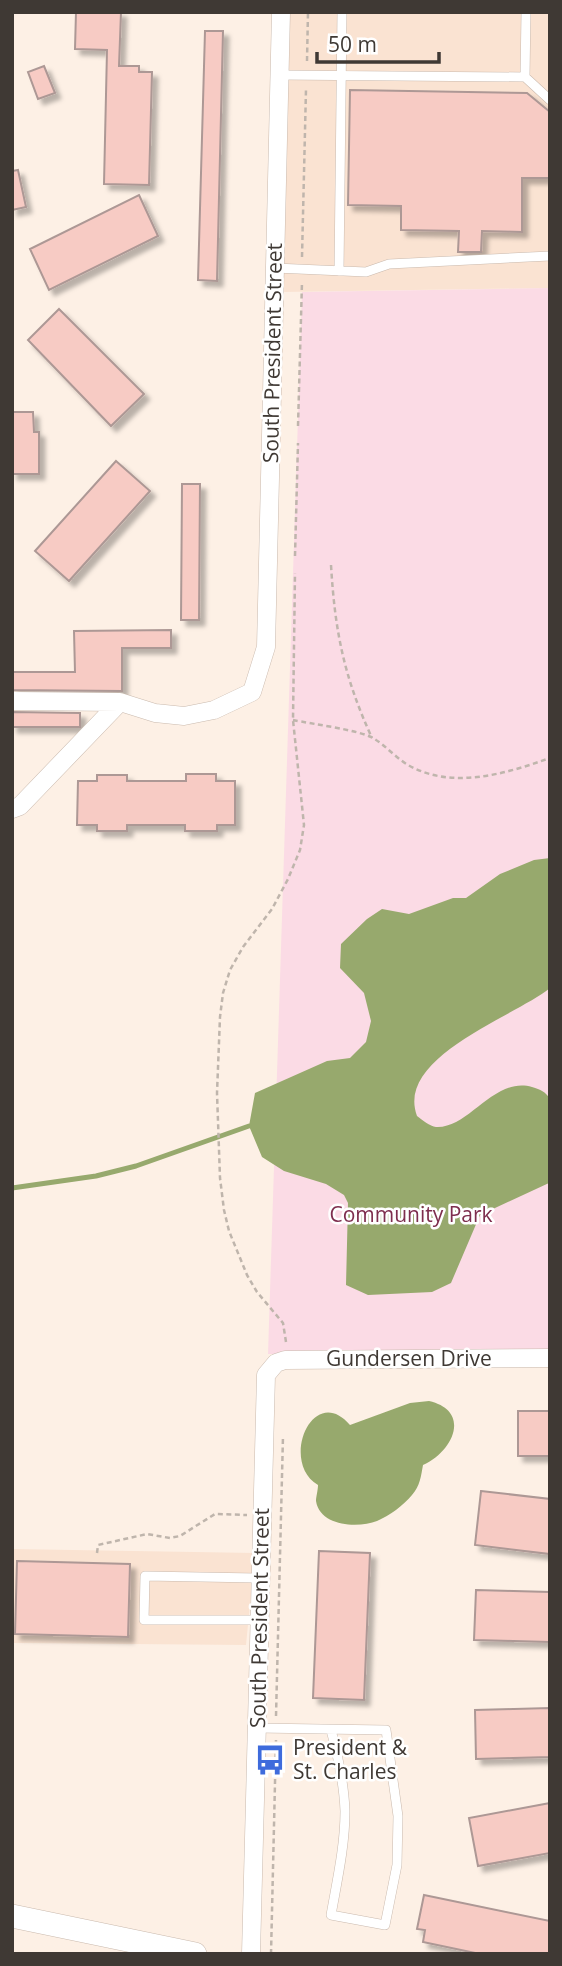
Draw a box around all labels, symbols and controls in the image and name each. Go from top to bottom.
scale bar [317,21,440,65]
text: 50 m [328,30,377,58]
street label: South President Street [256,243,288,463]
park label: Community Park [329,1200,493,1228]
street label: Gundersen Drive [326,1344,492,1372]
street label: South President Street [243,1508,275,1728]
place label: President & St. Charles [293,1733,408,1785]
bus stop icon: President & St. Charles [253,1743,287,1777]

